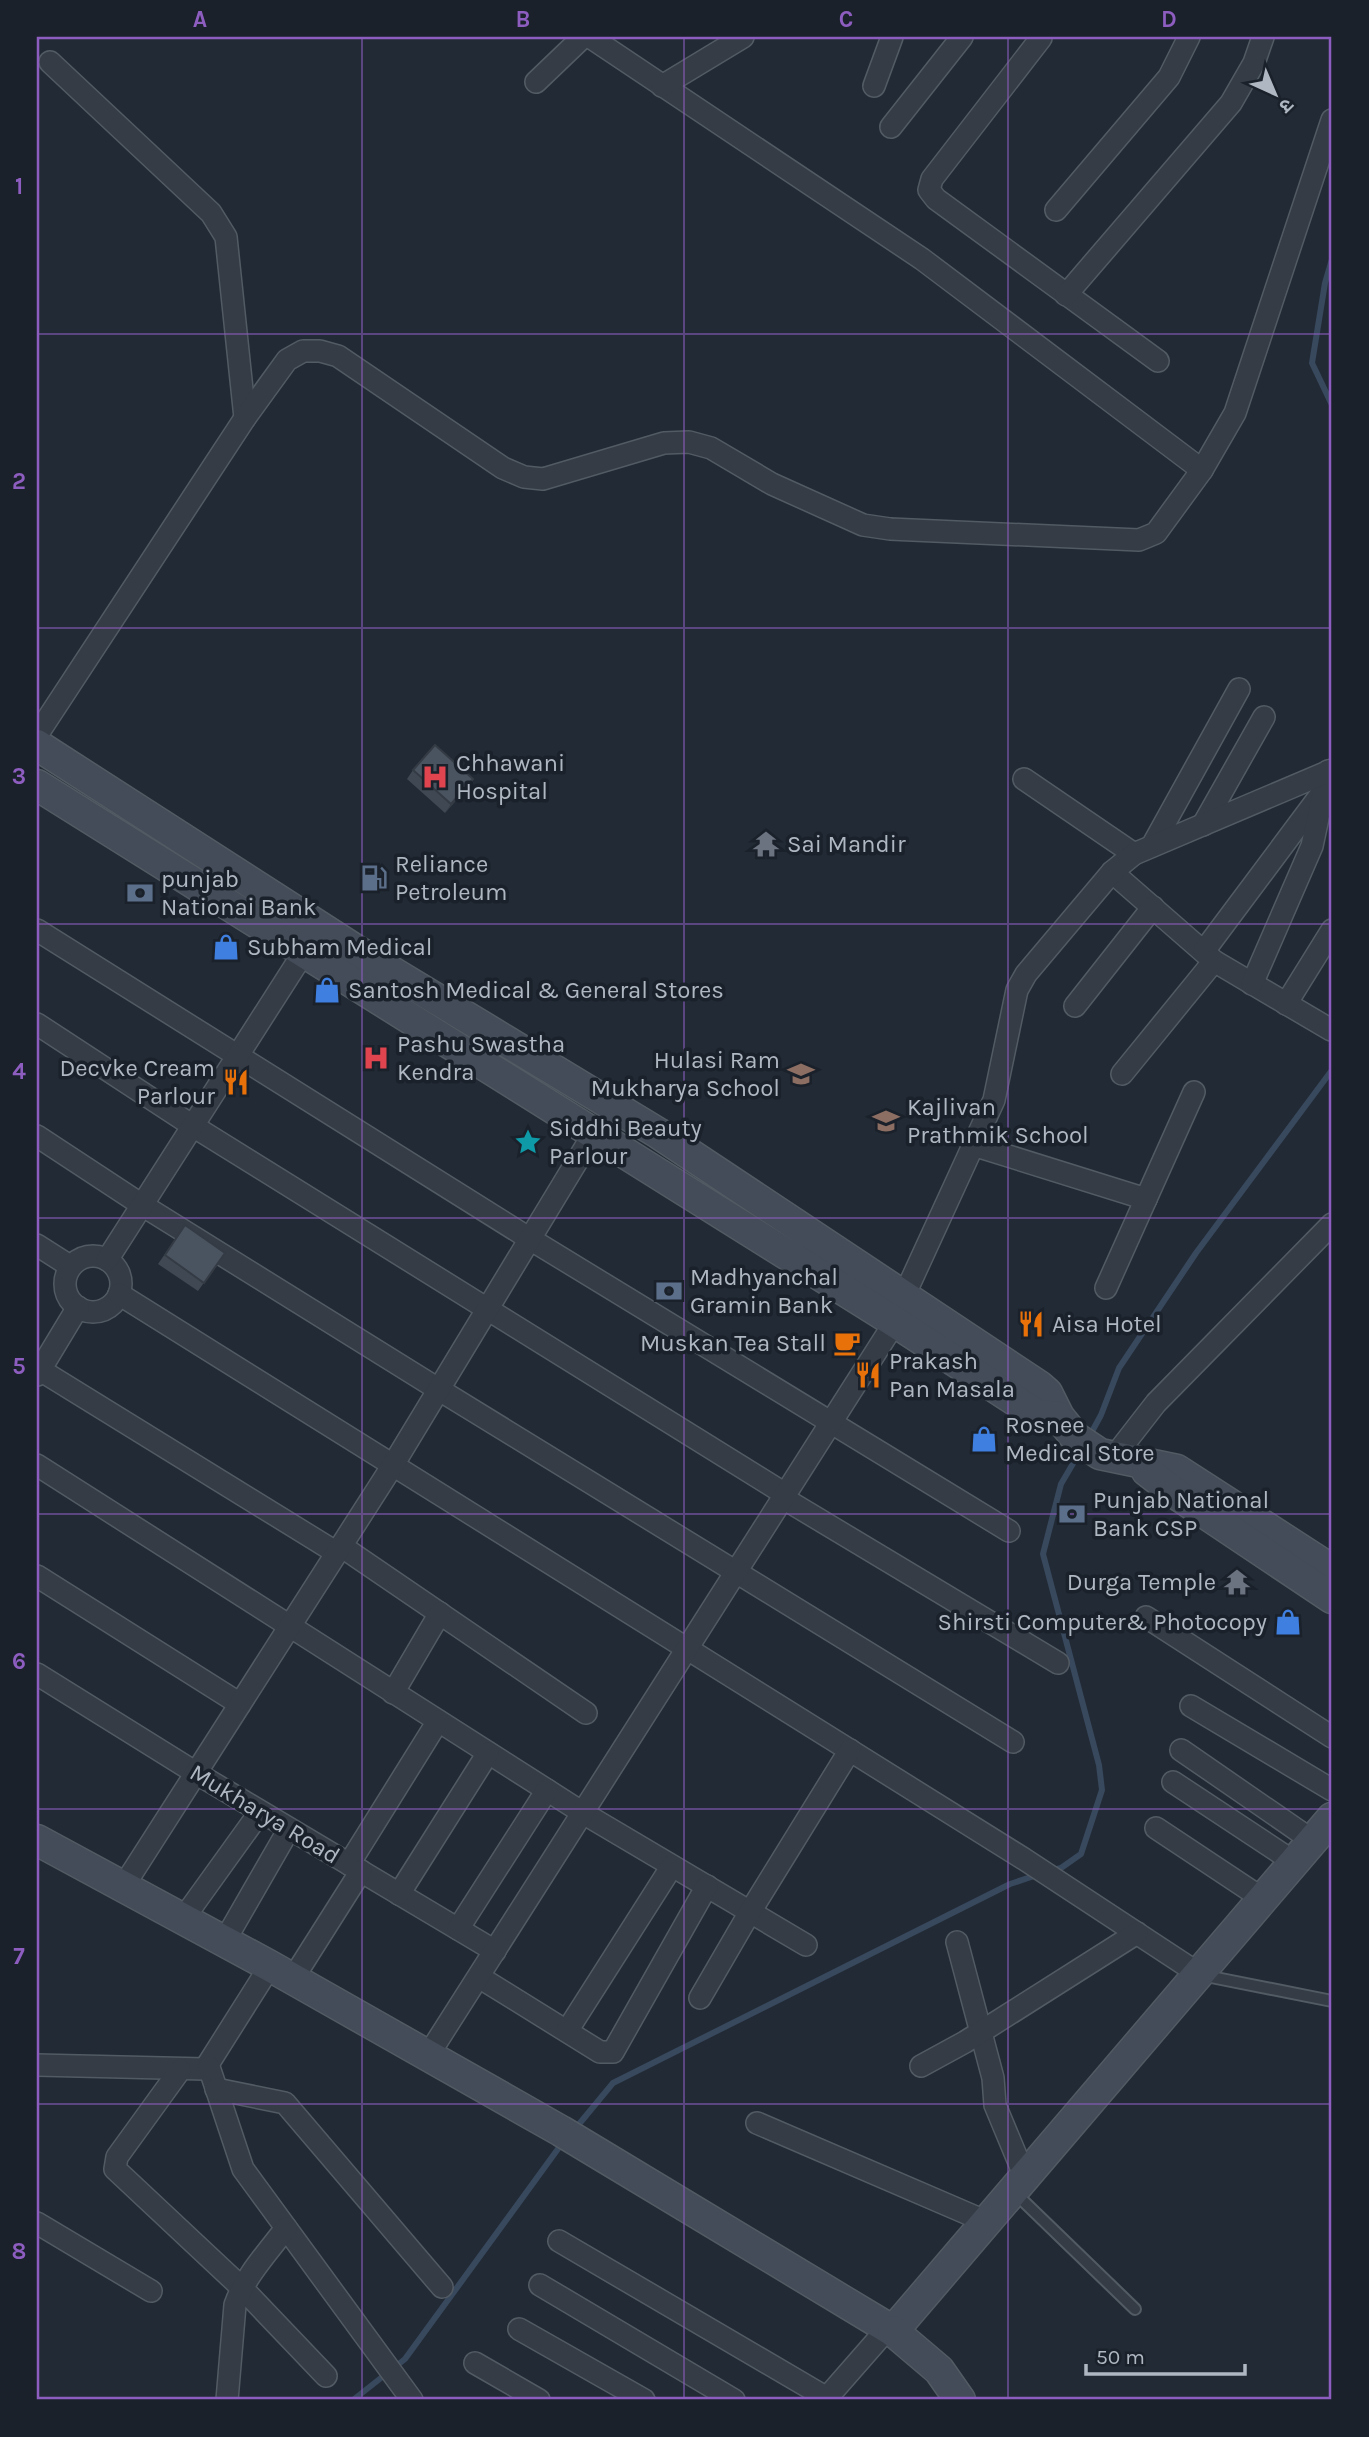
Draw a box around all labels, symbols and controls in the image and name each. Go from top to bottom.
text: A [193,6,207,33]
text: B [516,6,530,33]
text: C [839,6,853,33]
text: D [1161,6,1177,33]
north arrow [1240,60,1310,130]
text: उ [1274,94,1298,118]
text: 1 [15,173,23,200]
text: 2 [12,468,26,495]
place label: Chhawani Hospital [456,749,565,805]
hospital icon: Chhawani Hospital [420,762,450,792]
text: 3 [12,763,26,790]
temple icon: Sai Mandir [751,829,781,859]
place label: Sai Mandir [787,830,906,858]
place label: Reliance Petroleum [395,850,507,906]
fuel station icon: Reliance Petroleum [359,863,389,893]
place label: punjab Nationai Bank [161,865,317,921]
bank icon: punjab Nationai Bank [125,878,155,908]
shop icon: Subham Medical [211,932,241,962]
place label: Subham Medical [247,933,432,961]
shop icon: Santosh Medical & General Stores [312,975,342,1005]
place label: Santosh Medical & General Stores [348,976,724,1004]
place label: Pashu Swastha Kendra [397,1030,565,1086]
hospital icon: Pashu Swastha Kendra [361,1043,391,1073]
place label: Hulasi Ram Mukharya School [591,1046,780,1102]
place label: Decvke Cream Parlour [59,1054,215,1110]
text: 4 [12,1058,26,1085]
school or university icon: Hulasi Ram Mukharya School [786,1059,816,1089]
restaurant icon: Decvke Cream Parlour [221,1067,251,1097]
place label: Kajlivan Prathmik School [907,1093,1089,1149]
school or university icon: Kajlivan Prathmik School [871,1106,901,1136]
place label: Siddhi Beauty Parlour [549,1114,702,1170]
place icon: Siddhi Beauty Parlour [513,1127,543,1157]
place label: Madhyanchal Gramin Bank [690,1263,838,1319]
bank icon: Madhyanchal Gramin Bank [654,1276,684,1306]
restaurant icon: Aisa Hotel [1016,1309,1046,1339]
place label: Aisa Hotel [1052,1310,1162,1338]
cafe icon: Muskan Tea Stall [832,1328,862,1358]
place label: Muskan Tea Stall [640,1329,826,1357]
place label: Prakash Pan Masala [889,1347,1015,1403]
text: 5 [12,1353,26,1380]
restaurant icon: Prakash Pan Masala [853,1360,883,1390]
place label: Rosnee Medical Store [1005,1411,1155,1467]
shop icon: Rosnee Medical Store [969,1424,999,1454]
place label: Punjab National Bank CSP [1093,1486,1269,1542]
bank icon: Punjab National Bank CSP [1057,1499,1087,1529]
temple icon: Durga Temple [1222,1567,1252,1597]
place label: Durga Temple [1067,1568,1216,1596]
shop icon: Shirsti Computer& Photocopy [1273,1607,1303,1637]
place label: Shirsti Computer& Photocopy [937,1608,1267,1636]
text: 6 [12,1648,26,1675]
street label: Mukharya Road [185,1758,345,1870]
text: 7 [13,1943,25,1970]
text: 8 [12,2238,26,2265]
scale bar [1086,2332,1245,2376]
text: 50 m [1096,2345,1145,2369]

